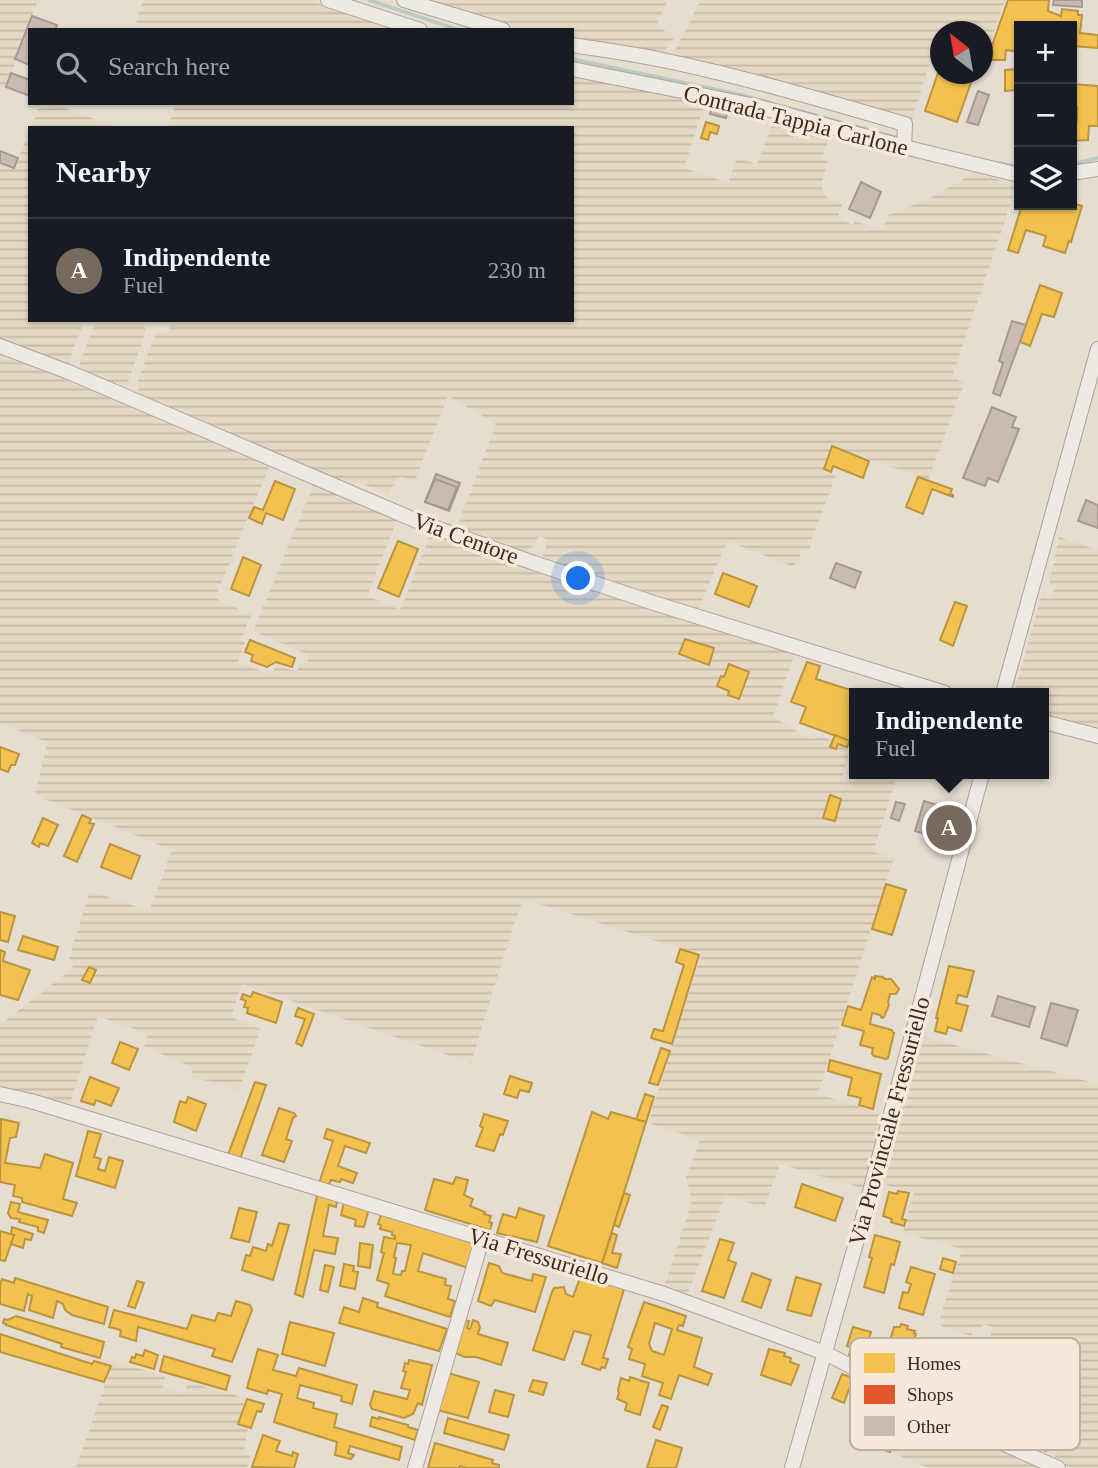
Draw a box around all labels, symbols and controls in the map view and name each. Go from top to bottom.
north arrow [930,21,993,84]
map controls [1014,21,1077,210]
button: + [1014,21,1077,84]
search box [28,28,574,105]
icon: search [52,48,90,86]
text: Search here [108,52,230,81]
street label: Contrada Tappia Carlone [681,80,911,160]
button: − [1014,84,1077,147]
button: layers [1014,147,1077,210]
text: Nearby [56,155,151,188]
text: Indipendente [123,243,270,272]
text: A [71,258,87,283]
text: 230 m [488,258,546,283]
text: Fuel [123,273,164,298]
street label: Via Centore [410,508,522,569]
your location [561,561,595,595]
popup [849,688,1049,779]
text: Indipendente [875,706,1023,735]
text: Fuel [875,736,916,761]
pin: A [926,802,972,854]
street label: Via Provinciale Fressuriello [844,994,935,1248]
street label: Via Fressuriello [465,1223,612,1290]
legend [850,1338,1080,1450]
text: Homes [907,1353,961,1374]
text: Shops [907,1384,953,1405]
text: Other [907,1416,951,1437]

